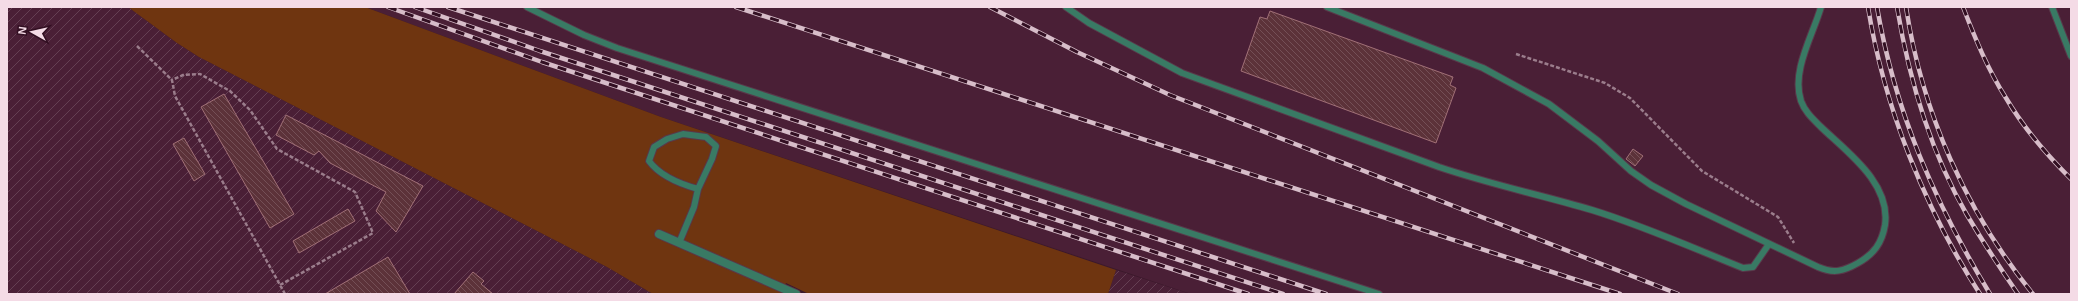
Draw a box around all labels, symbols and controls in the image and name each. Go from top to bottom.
north arrow [12,12,52,52]
text: N [16,26,29,35]

